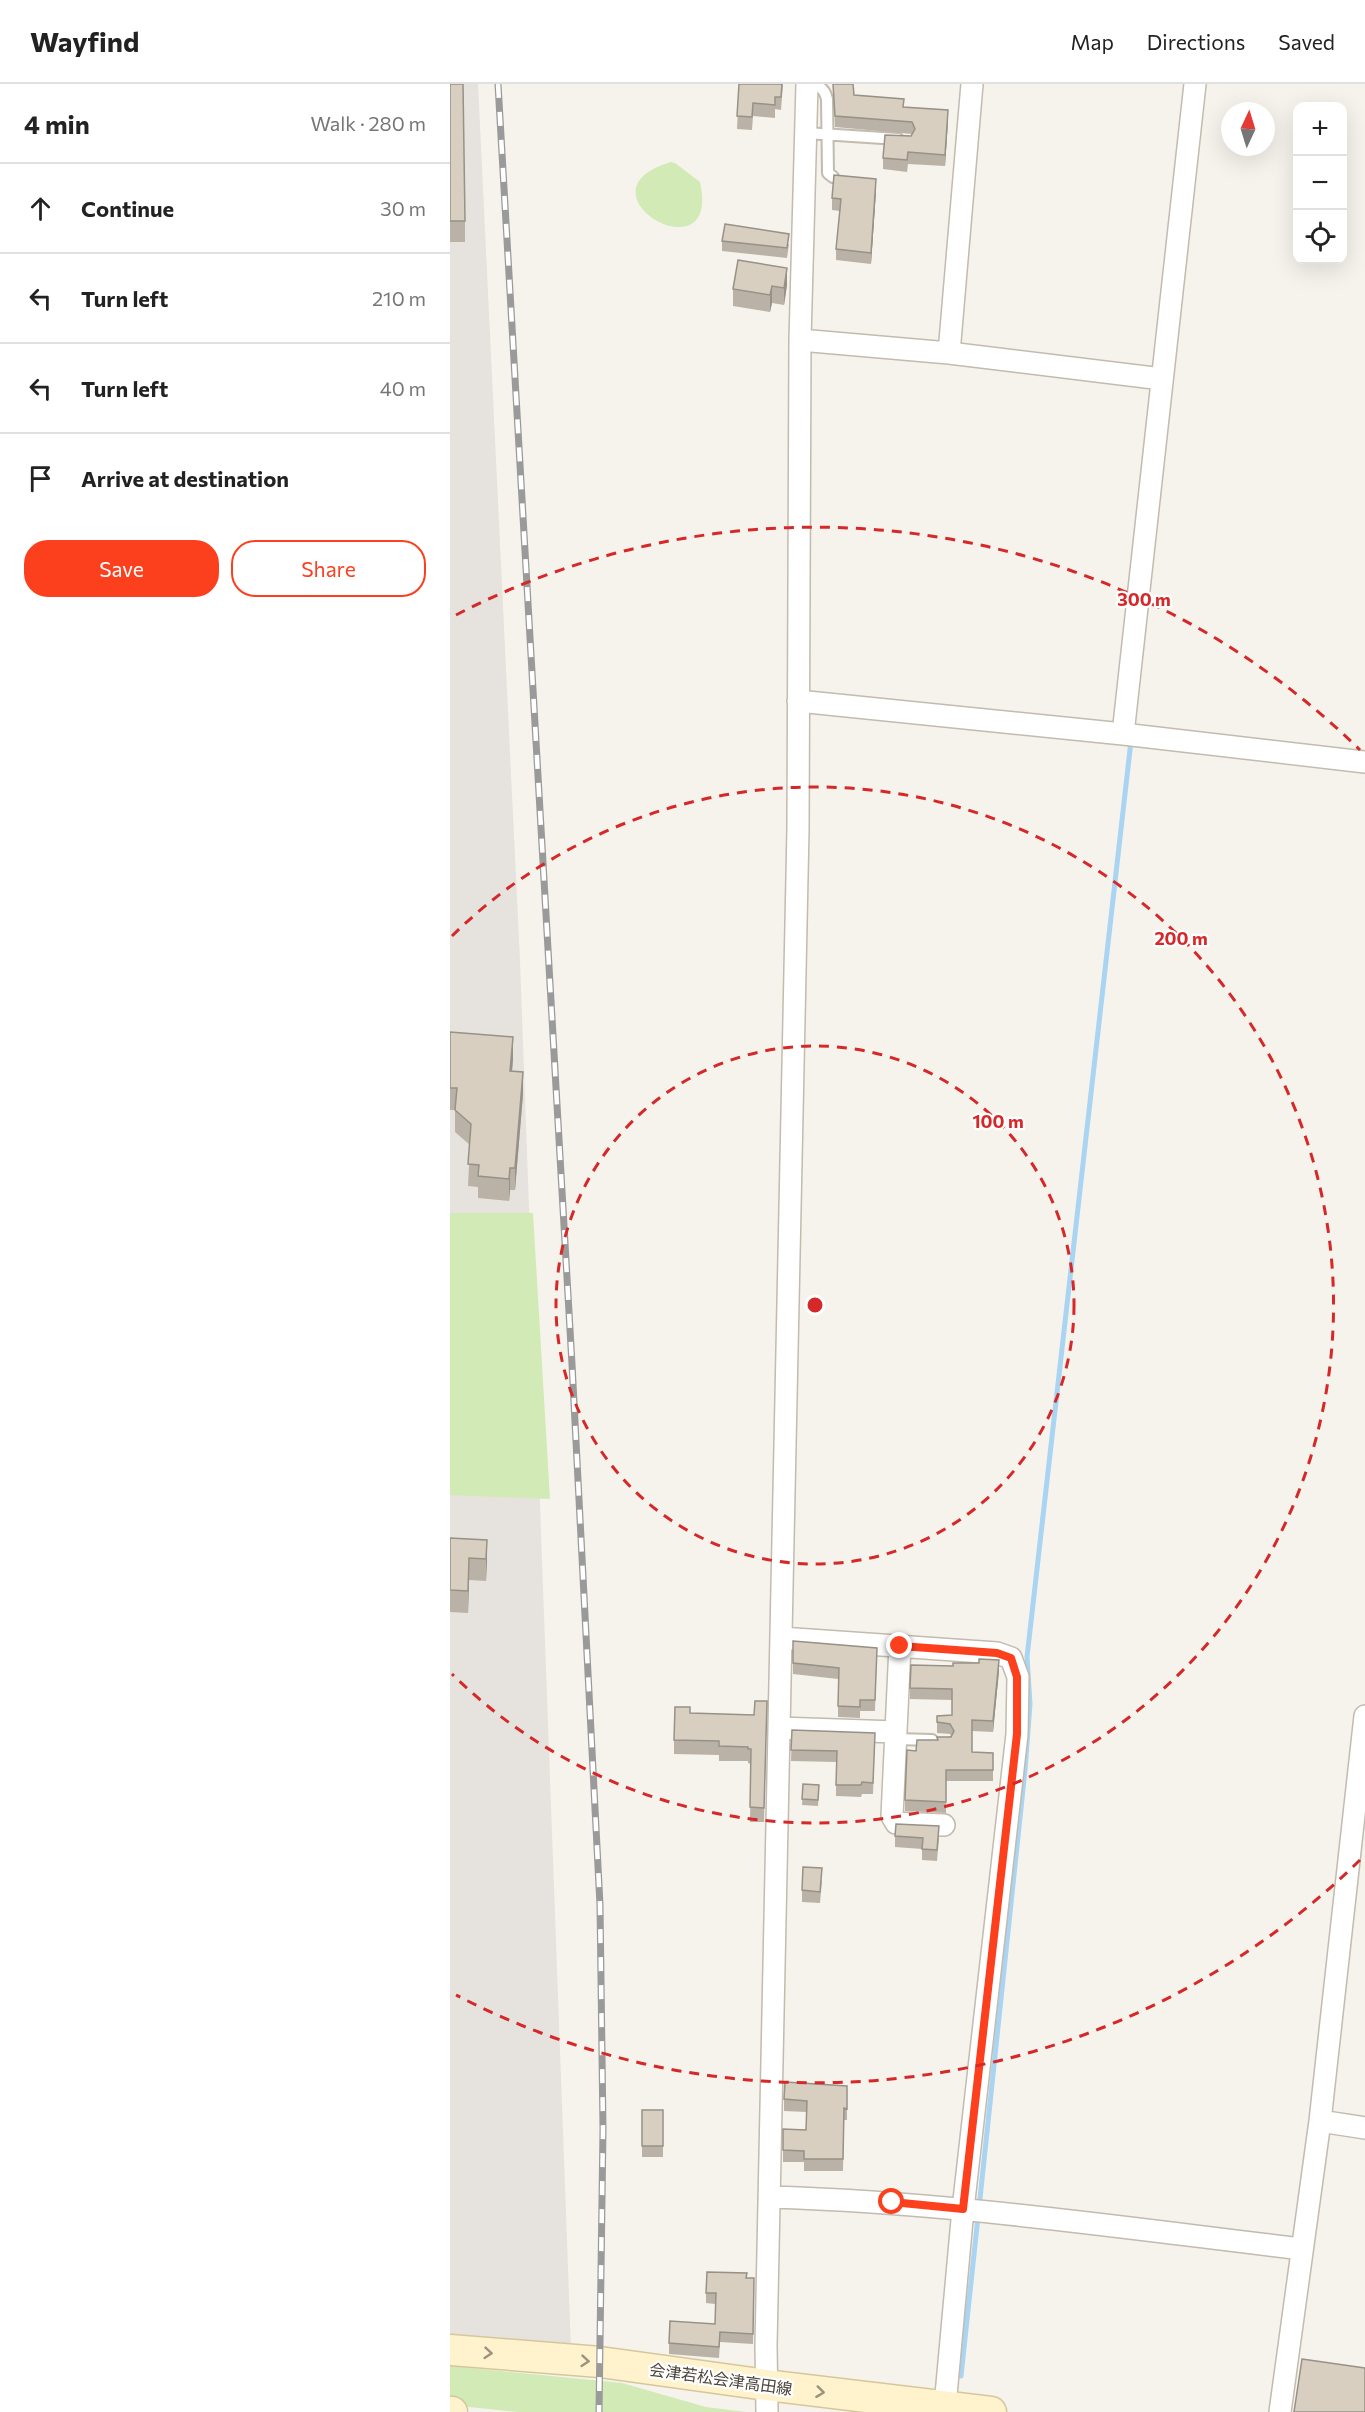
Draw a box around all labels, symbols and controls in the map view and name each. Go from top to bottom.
text: Wayfind [30,24,139,58]
text: Map [1071,29,1114,54]
text: Directions [1147,29,1245,54]
text: Saved [1278,29,1335,54]
north arrow [1221,102,1275,156]
map controls [1293,102,1347,264]
button: + [1293,102,1347,156]
text: 4 min [24,108,90,139]
text: Walk · 280 m [310,111,426,135]
button: − [1293,156,1347,210]
icon: ahead [24,192,57,225]
text: Continue [81,195,174,222]
text: 30 m [380,196,426,220]
button: locate [1293,210,1347,264]
icon: left [24,282,57,315]
text: Turn left [81,285,168,312]
text: 210 m [372,286,426,310]
icon: left [24,372,57,405]
text: Turn left [81,375,168,402]
text: 40 m [380,376,426,400]
icon: arrive [24,462,57,495]
text: Arrive at destination [81,465,289,492]
button: Save [24,540,219,597]
button: Share [231,540,426,597]
text: 300 m [1117,588,1171,610]
text: 200 m [1154,927,1208,949]
text: 100 m [972,1110,1024,1132]
centre of rings [805,1295,825,1315]
route end [886,1632,912,1658]
route start [878,2188,904,2214]
one-way arrow [484,2346,493,2359]
one-way arrow [581,2354,590,2367]
street label: 会津若松会津高田線 [648,2359,794,2398]
one-way arrow [816,2385,825,2397]

